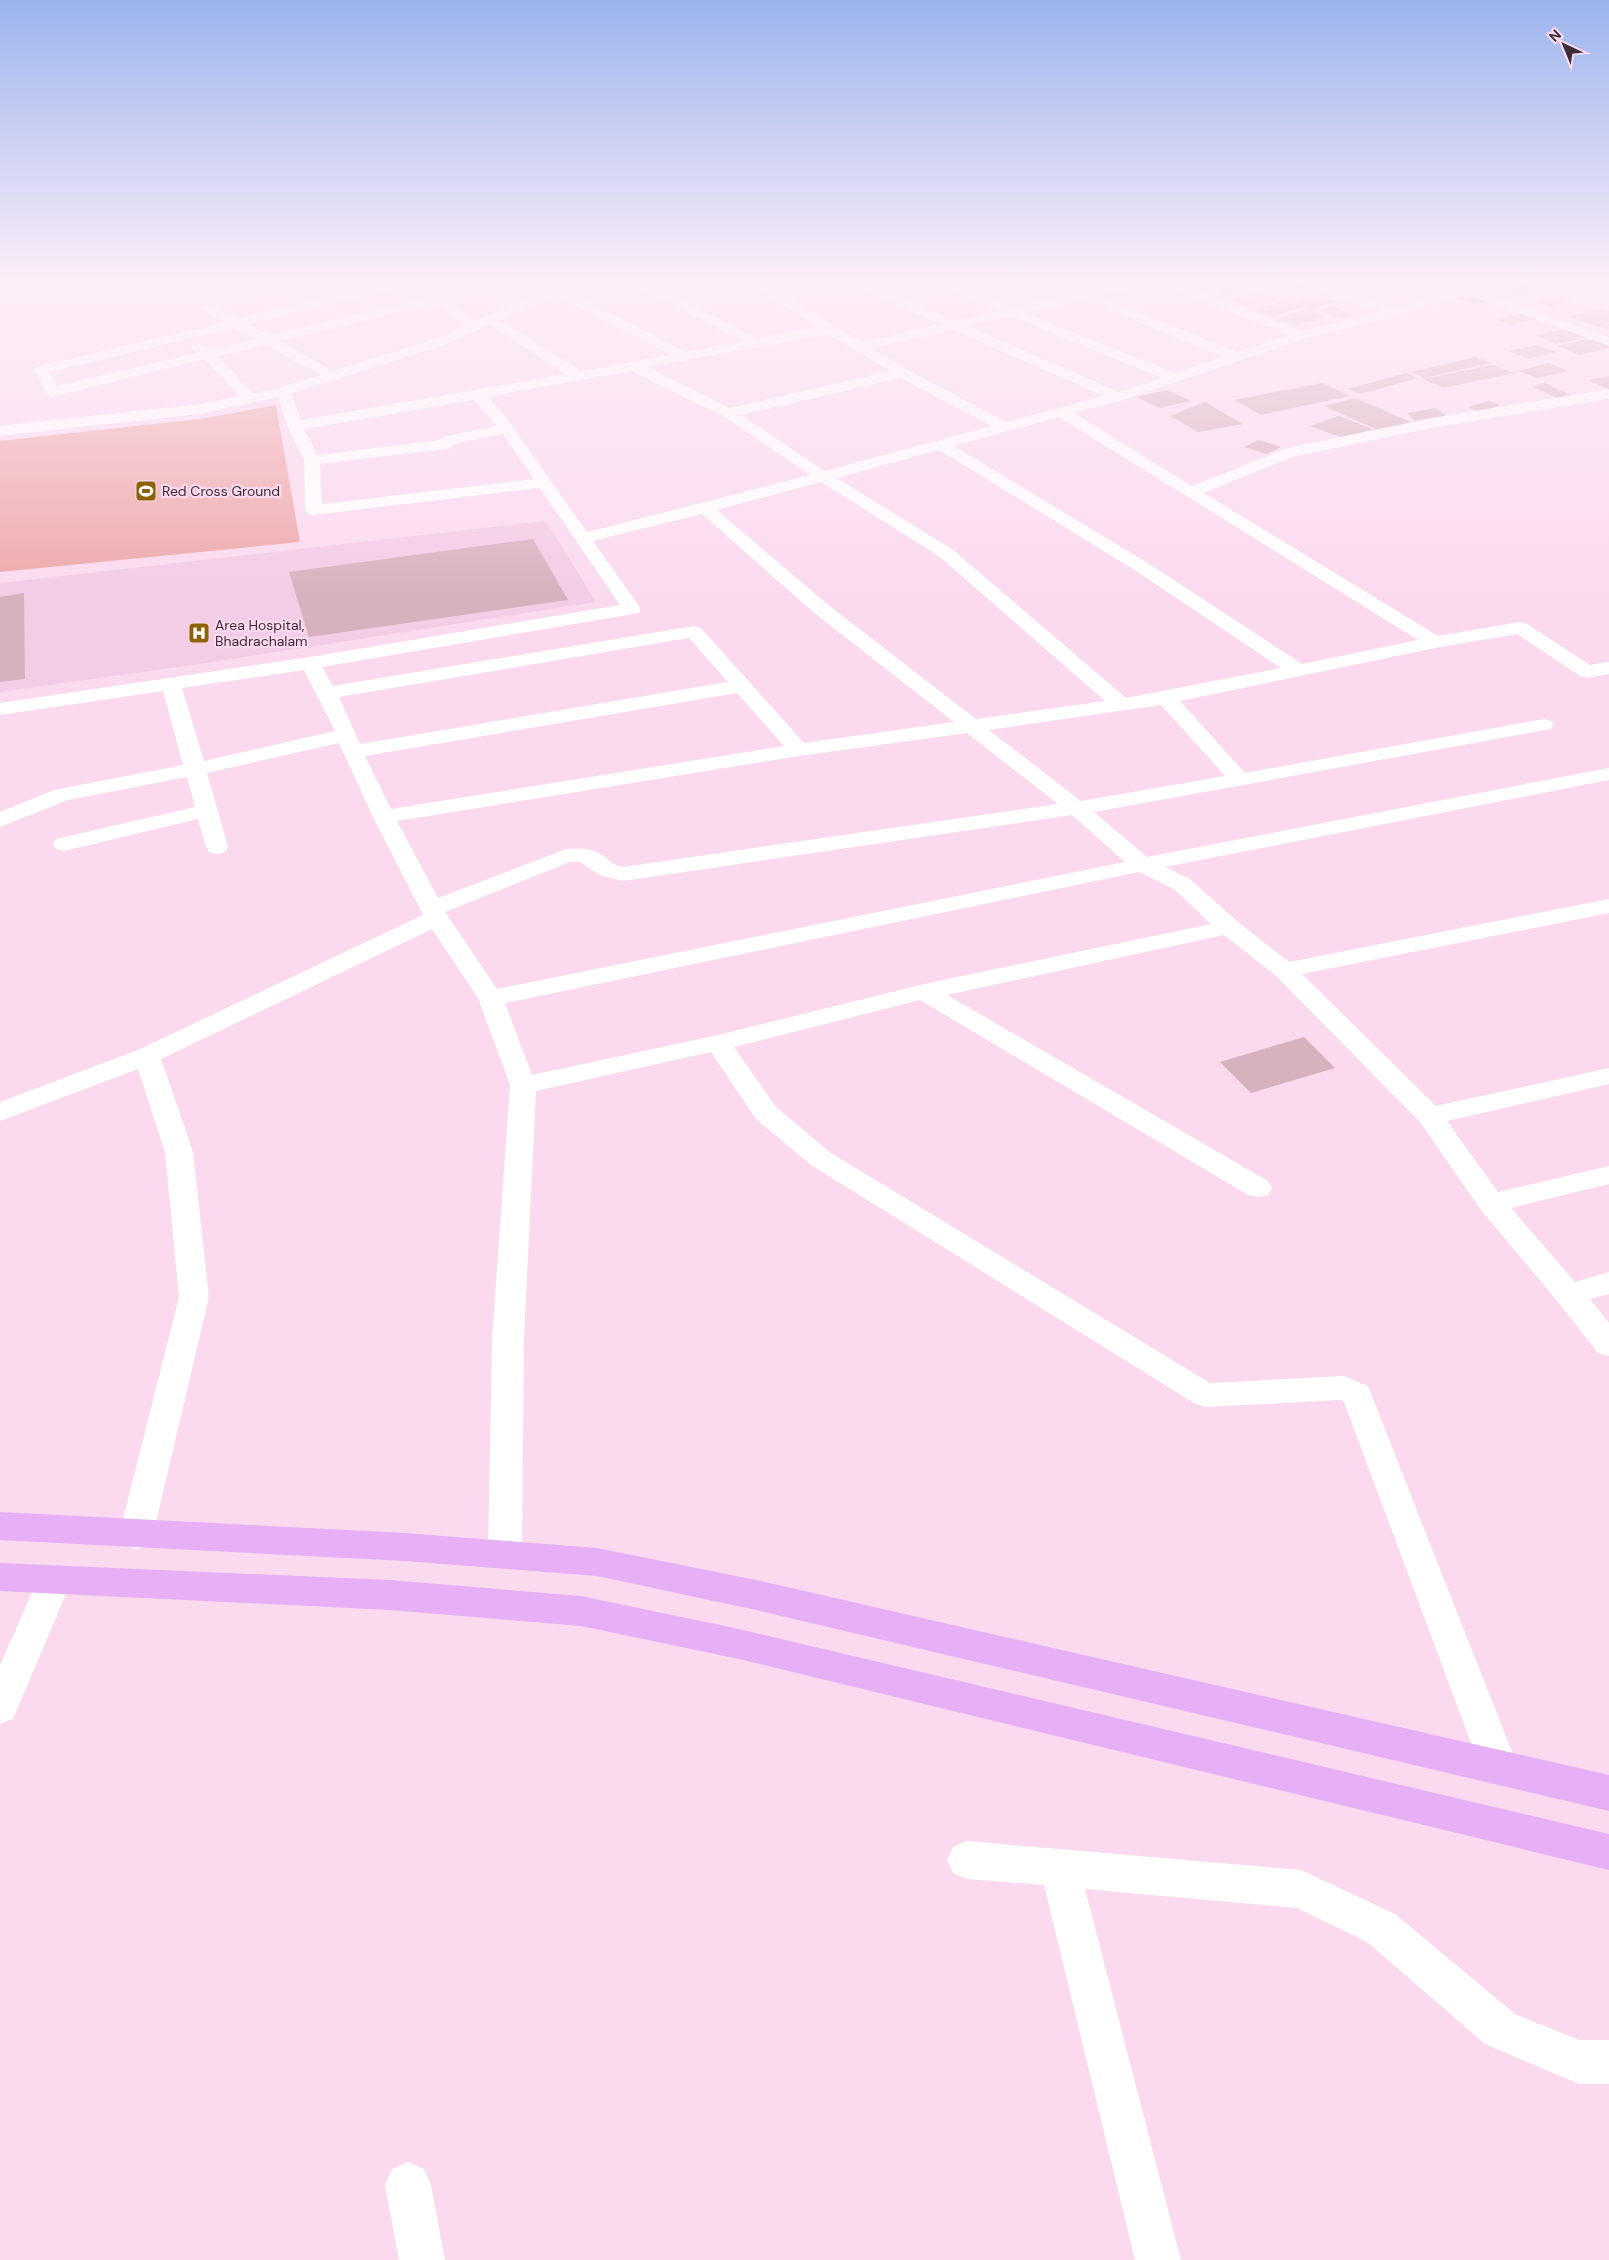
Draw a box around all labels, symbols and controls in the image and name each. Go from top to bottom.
north arrow [1539,20,1589,70]
text: N [1545,26,1565,46]
sports icon: Red Cross Ground [134,479,158,503]
place label: Red Cross Ground [162,482,280,500]
place label: Area Hospital, Bhadrachalam [215,616,308,650]
hospital icon: Area Hospital, Bhadrachalam [187,621,211,645]

